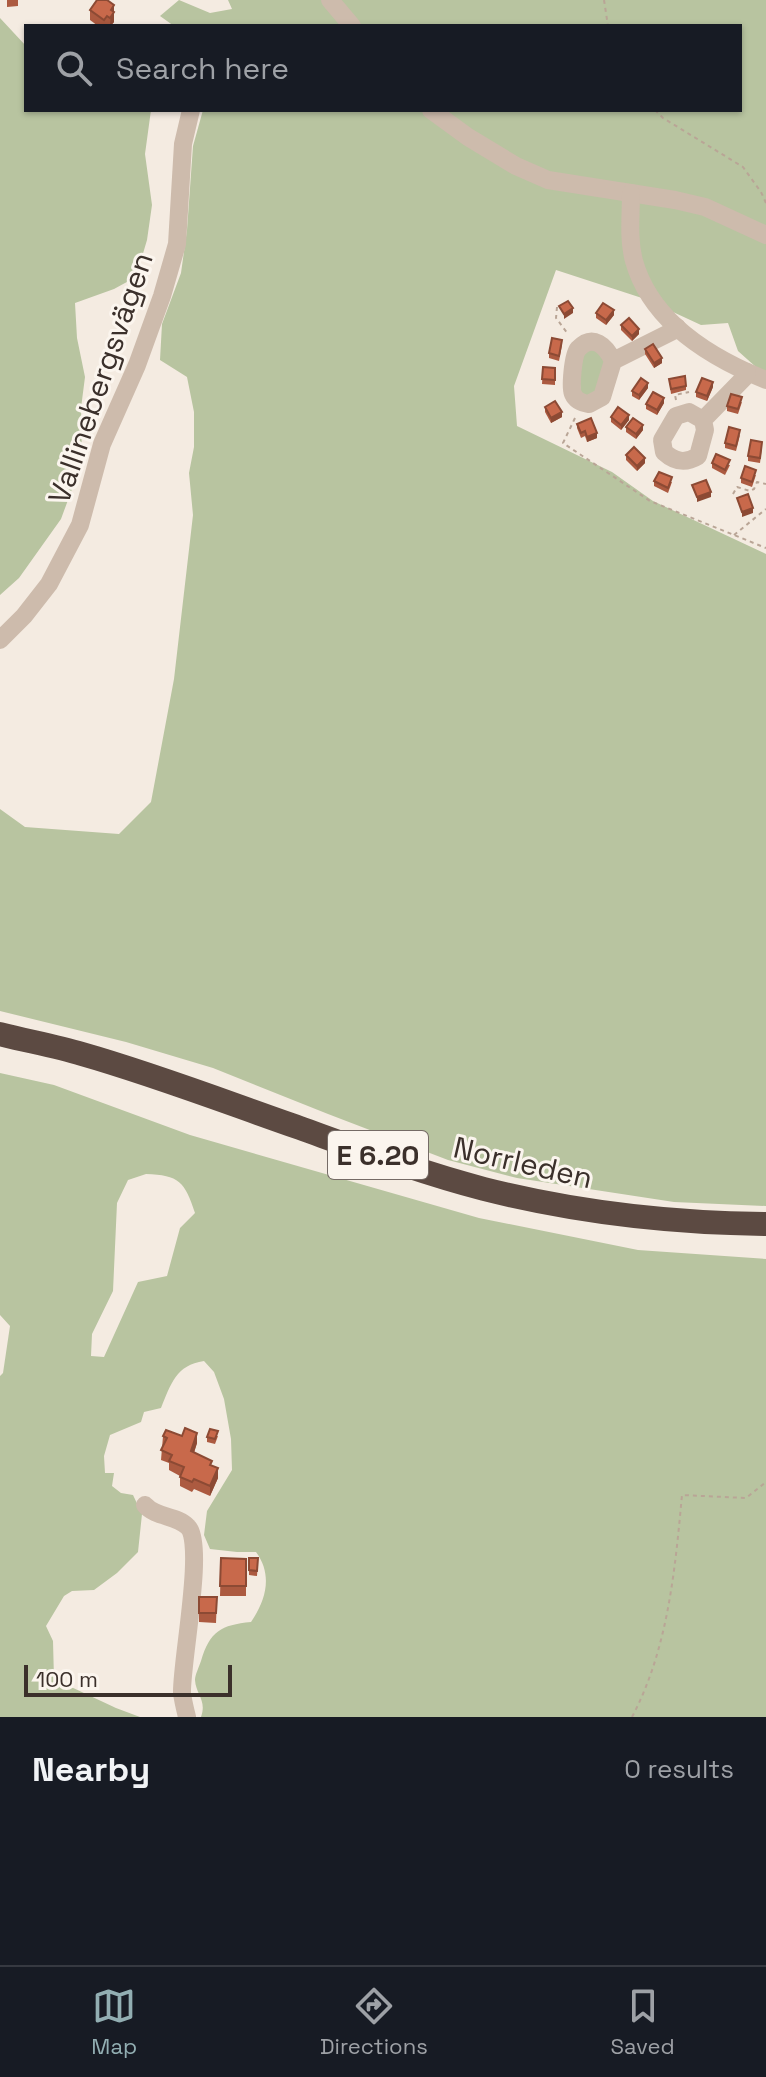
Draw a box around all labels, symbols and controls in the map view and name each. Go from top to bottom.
search box [24,24,742,112]
icon: search [52,46,96,90]
text: Search here [116,49,289,88]
street label: Vallinebergsvägen [39,247,162,509]
street label: Norrleden [450,1128,597,1197]
road number: E 6.20 [328,1131,428,1179]
scale bar [24,1661,232,1697]
text: 100 m [36,1665,98,1693]
text: Nearby [32,1748,150,1791]
text: 0 results [624,1752,734,1786]
tab: Map [91,1984,137,2060]
tab: Directions [320,1984,428,2060]
tab: Saved [610,1984,675,2060]

